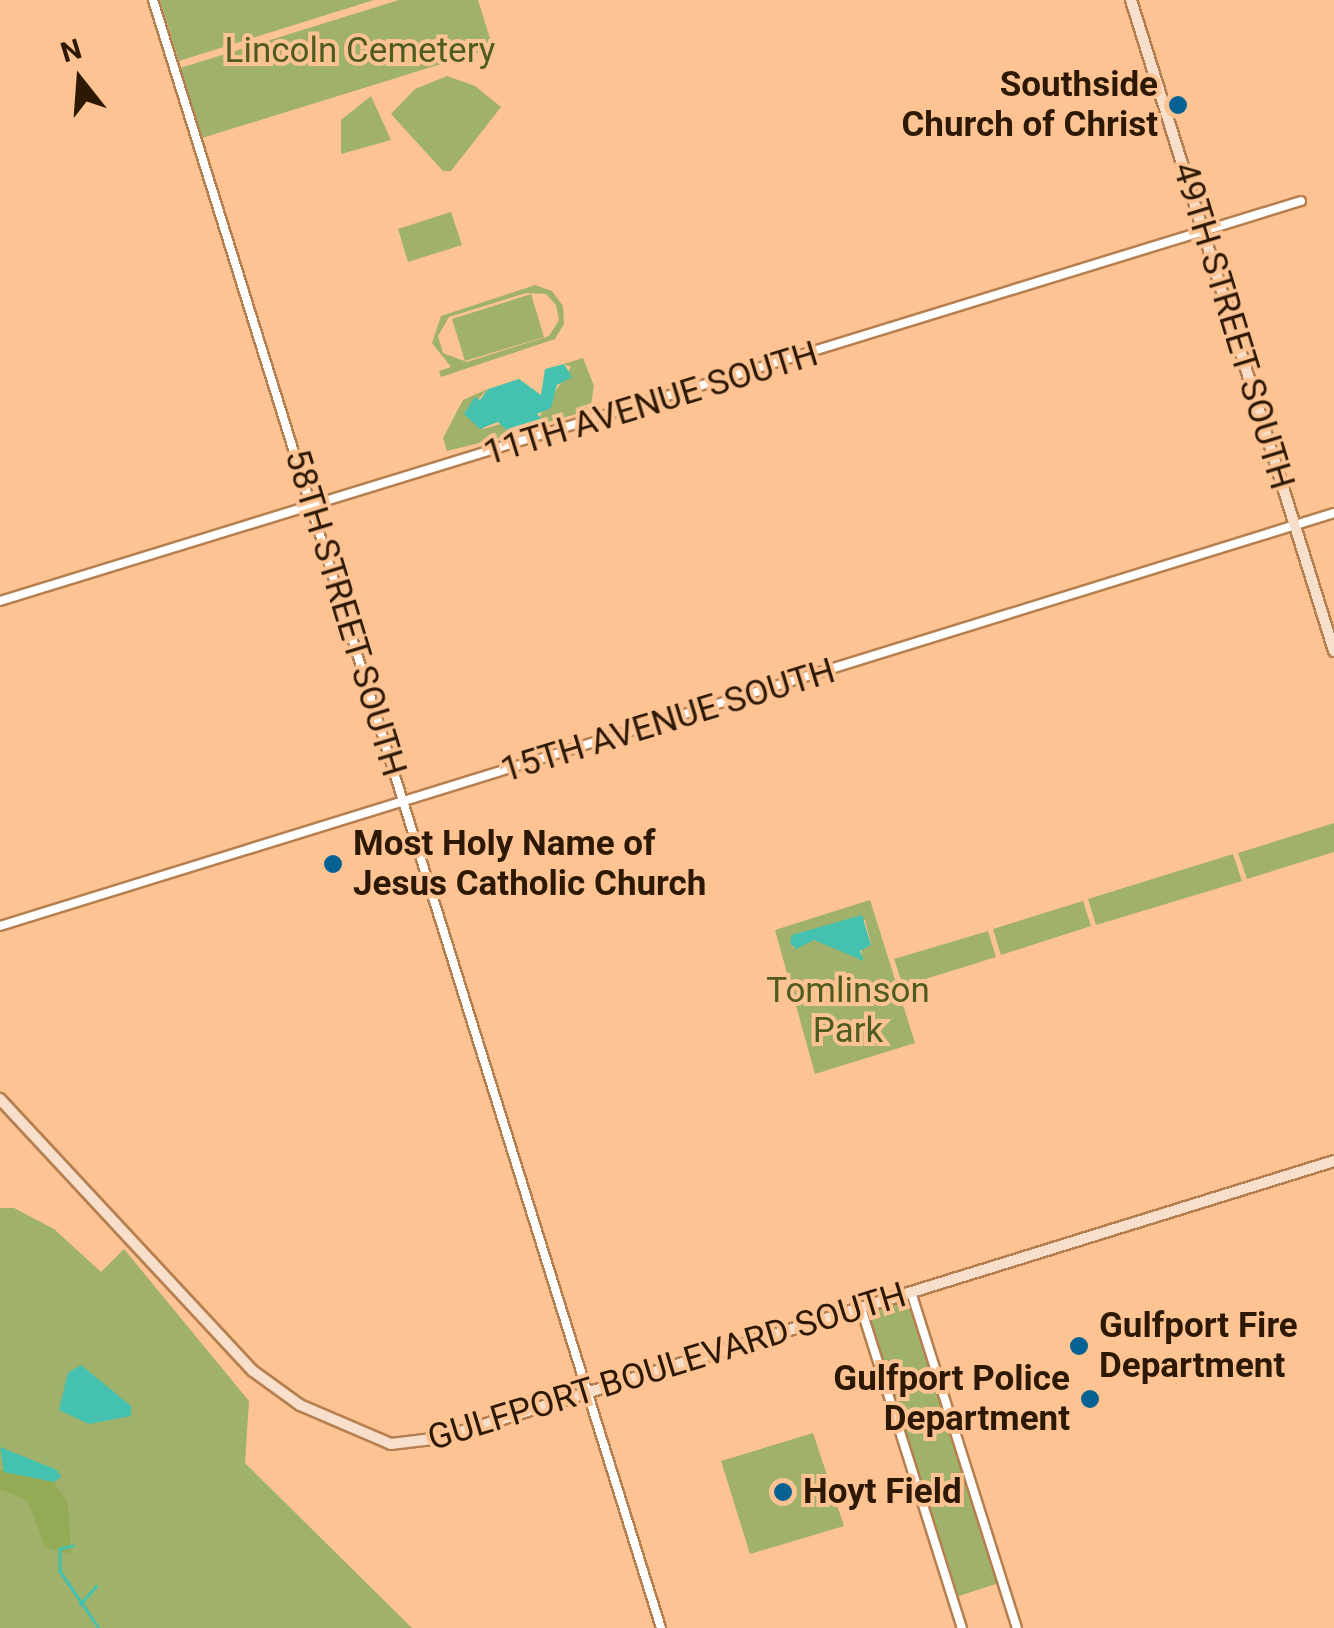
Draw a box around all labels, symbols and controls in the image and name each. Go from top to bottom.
north arrow [30,30,130,130]
park label: Lincoln Cemetery [225,30,495,72]
text: N [57,32,85,70]
place label: Southside Church of Christ [901,64,1158,146]
marker: Southside Church of Christ [1167,94,1189,116]
street label: 49TH STREET SOUTH [1163,157,1303,495]
street label: 11TH AVENUE SOUTH [479,333,823,475]
street label: 58TH STREET SOUTH [275,444,415,782]
street label: 15TH AVENUE SOUTH [496,650,840,792]
place label: Most Holy Name of Jesus Catholic Church [353,823,706,905]
marker: Most Holy Name of Jesus Catholic Church [322,853,344,875]
park label: Tomlinson Park [766,970,930,1052]
street label: GULFPORT BOULEVARD SOUTH [423,1274,911,1460]
place label: Gulfport Fire Department [1099,1305,1298,1387]
marker: Gulfport Fire Department [1068,1335,1090,1357]
place label: Gulfport Police Department [833,1358,1070,1440]
marker: Gulfport Police Department [1079,1388,1101,1410]
place label: Hoyt Field [803,1471,962,1513]
marker: Hoyt Field [772,1481,794,1503]

